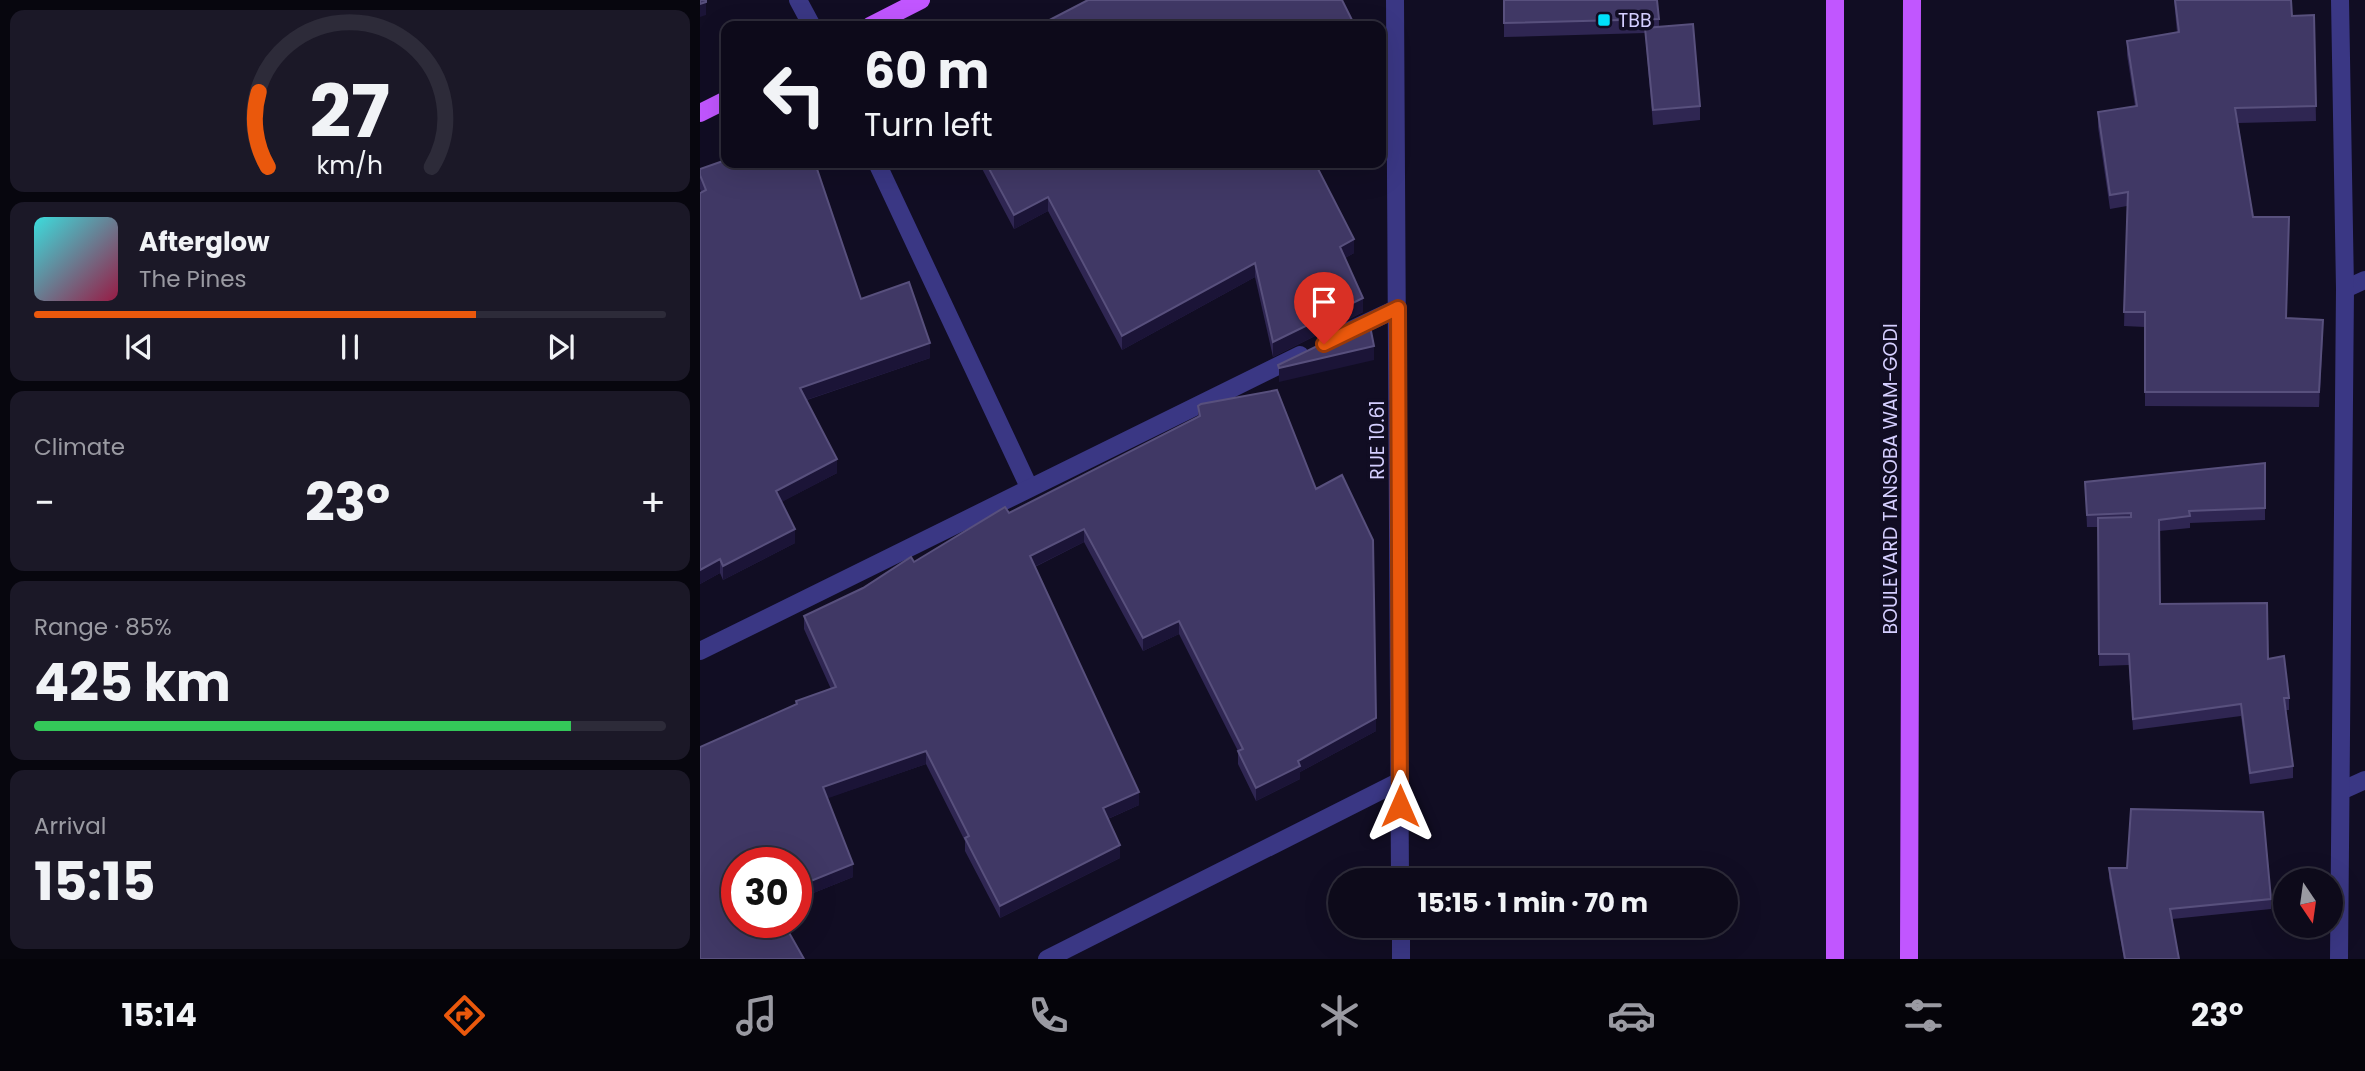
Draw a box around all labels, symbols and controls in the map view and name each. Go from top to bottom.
place label: TBB [1618,7,1652,34]
marker: TBB [1596,12,1612,28]
text: 60 m [864,37,989,105]
icon: left [749,49,840,140]
text: 27 [310,61,390,162]
text: Turn left [864,102,993,147]
text: km/h [317,148,383,183]
text: Afterglow [139,224,270,260]
text: The Pines [139,263,247,295]
pin [1294,272,1354,344]
icon: arrive [1305,283,1343,321]
street label: BOULEVARD TANSOBA WAM-GODI [1877,323,1904,635]
icon: previous [120,328,158,366]
icon: pause [331,328,369,366]
icon: next [542,328,580,366]
street label: RUE 10.61 [1364,400,1391,480]
text: Climate [34,431,125,463]
text: 23° [305,466,390,539]
text: − [34,476,55,529]
text: + [640,476,666,529]
text: Range · 85% [34,611,172,643]
text: 425 km [34,646,231,719]
position arrow [1363,769,1437,843]
text: Arrival [34,810,106,842]
text: 15:15 [34,845,155,918]
speed limit sign: 30 [721,847,812,938]
north arrow [2273,868,2343,938]
map controls [2273,868,2343,938]
text: 15:15 · 1 min · 70 m [1418,885,1648,921]
icon: directions [440,991,489,1040]
icon: music [732,991,781,1040]
icon: phone [1024,991,1073,1040]
icon: climate [1315,991,1364,1040]
icon: car [1607,991,1656,1040]
icon: filters [1899,991,1948,1040]
text: 15:14 [121,992,197,1037]
text: 23° [2191,992,2244,1037]

